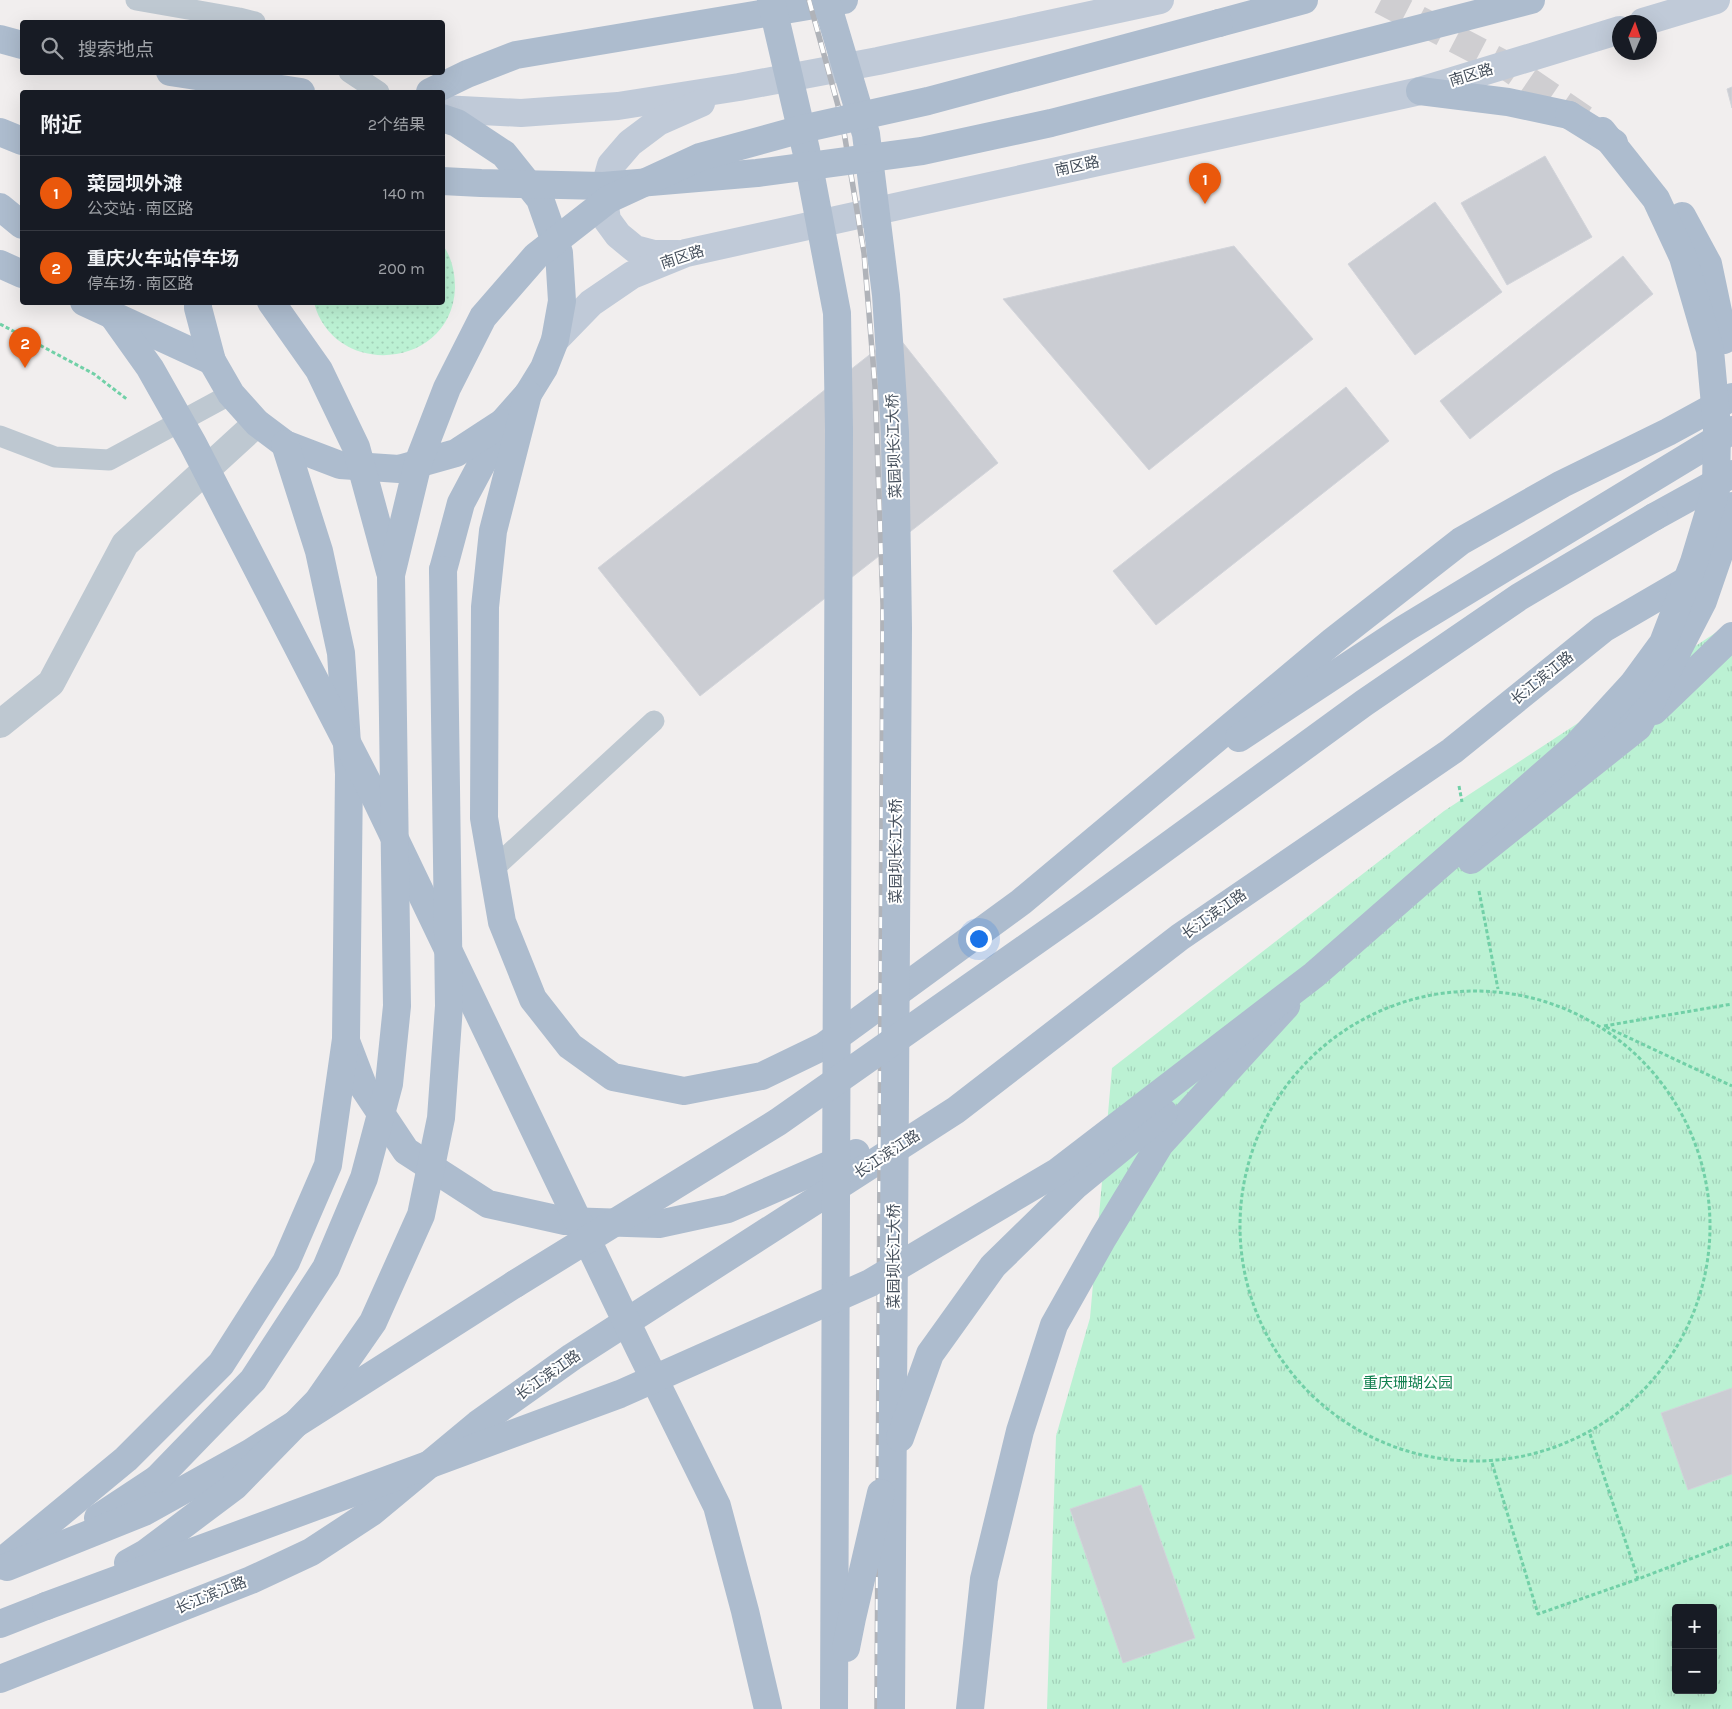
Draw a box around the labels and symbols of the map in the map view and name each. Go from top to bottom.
north arrow [1612,15,1657,60]
street label: 南区路 [1447,60,1495,90]
street label: 南区路 [1053,153,1101,179]
pin: 1 [1189,163,1221,204]
street label: 南区路 [658,241,706,273]
pin: 2 [9,327,41,368]
street label: 菜园坝长江大桥 [883,393,905,499]
street label: 长江滨江路 [1507,647,1577,709]
street label: 菜园坝长江大桥 [887,798,905,904]
street label: 长江滨江路 [1178,885,1250,943]
your location [966,926,992,952]
street label: 长江滨江路 [851,1126,923,1182]
street label: 菜园坝长江大桥 [885,1203,903,1309]
street label: 长江滨江路 [512,1346,584,1404]
park label: 重庆珊瑚公园 [1363,1374,1453,1392]
street label: 长江滨江路 [173,1573,249,1617]

